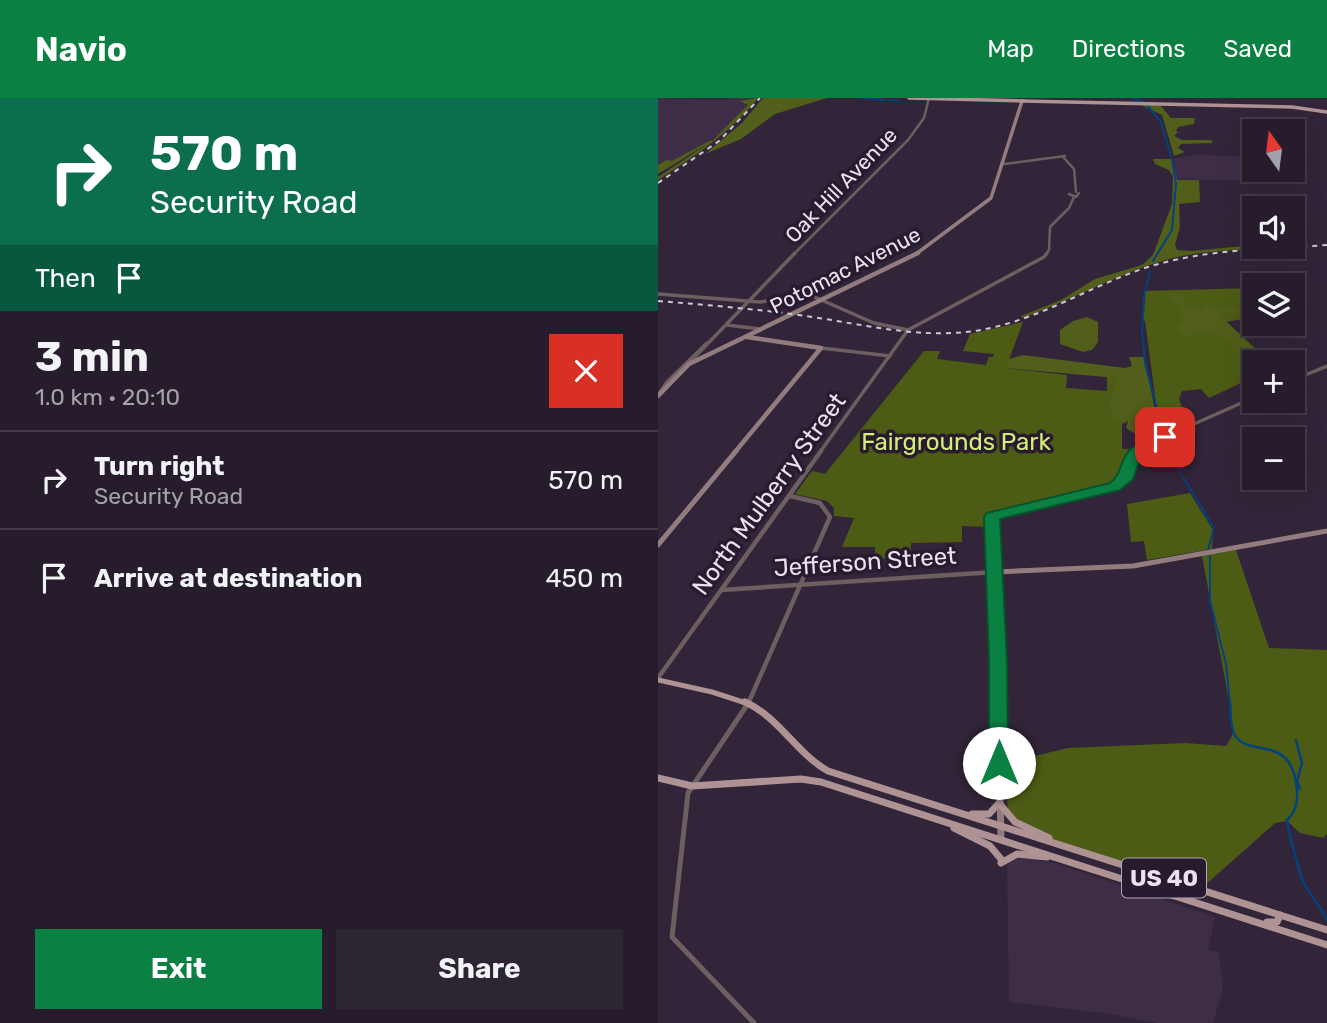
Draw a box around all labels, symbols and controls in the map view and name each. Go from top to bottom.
text: Navio [35,30,127,69]
text: Map [987,35,1034,63]
text: Directions [1072,35,1185,63]
text: Saved [1223,35,1292,63]
north arrow [1242,119,1306,182]
map controls [1242,119,1305,490]
street label: Oak Hill Avenue [780,122,902,248]
text: 570 m [150,124,298,182]
icon: right [35,126,126,217]
text: Security Road [150,183,358,221]
button: sound [1242,196,1305,259]
street label: Potomac Avenue [766,221,924,319]
icon: arrive [110,259,148,297]
text: Then [35,263,96,294]
button: layers [1242,273,1305,336]
text: 3 min [35,332,149,382]
button: close [549,334,623,408]
button: + [1242,350,1305,413]
text: 1.0 km · 20:10 [35,383,180,411]
street label: North Mulberry Street [686,388,852,600]
pin [1135,407,1195,467]
icon: arrive [1146,418,1184,456]
button: − [1242,427,1305,490]
park label: Fairgrounds Park [861,428,1051,456]
text: Turn right [94,451,224,482]
icon: right [35,461,73,499]
text: 570 m [548,465,623,496]
text: Security Road [94,482,243,510]
street label: Jefferson Street [773,542,957,582]
icon: arrive [35,559,73,597]
text: Arrive at destination [94,563,362,594]
text: 450 m [545,563,623,594]
position arrow [962,726,1036,800]
road number: US 40 [1122,858,1206,898]
button: Exit [35,929,322,1009]
button: Share [336,929,623,1009]

